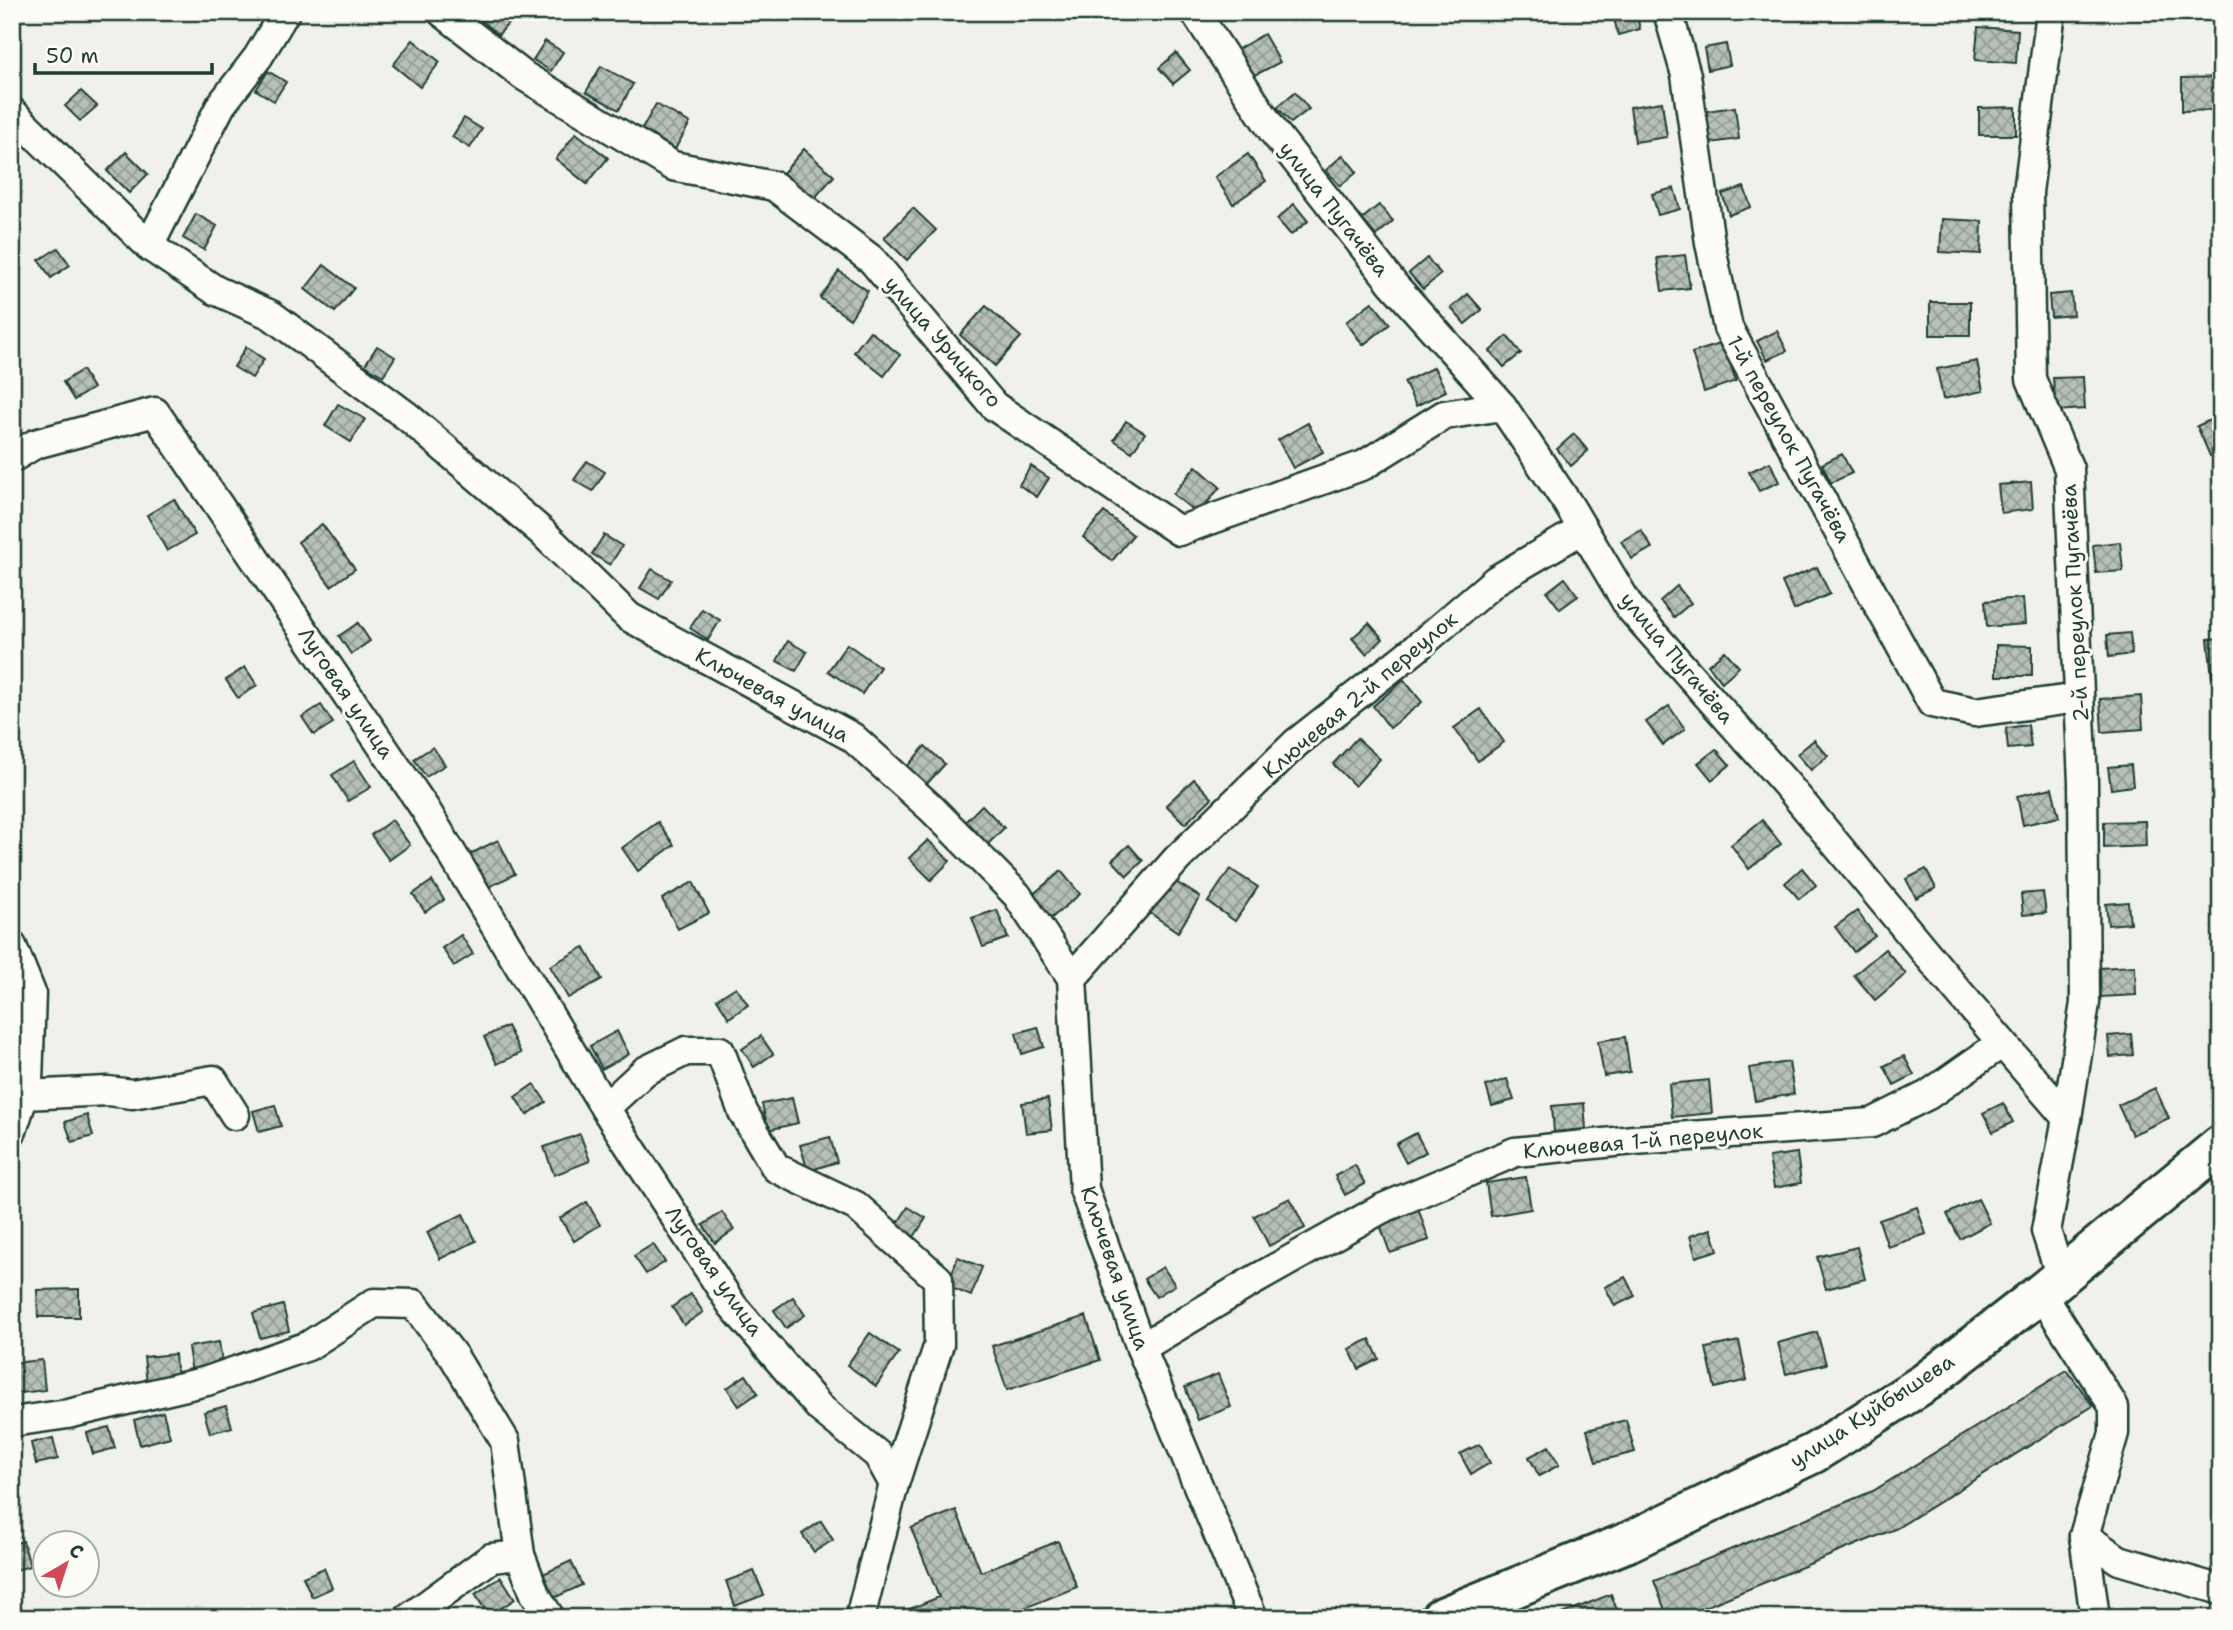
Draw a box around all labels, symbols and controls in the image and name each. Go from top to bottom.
scale bar [35,32,212,76]
text: 50 m [46,42,99,70]
street label: улица Пугачёва [1272,136,1396,282]
street label: улица Урицкого [878,270,1008,414]
street label: 1-й переулок Пугачёва [1720,330,1858,548]
street label: 2-й переулок Пугачёва [2055,483,2095,723]
street label: улица Пугачёва [1614,586,1740,730]
street label: Ключевая 2-й переулок [1257,605,1463,785]
street label: Луговая улица [292,622,400,764]
street label: Ключевая улица [690,641,854,749]
street label: Ключевая 1-й переулок [1522,1117,1764,1165]
street label: Ключевая улица [1074,1182,1156,1354]
street label: Луговая улица [659,1200,769,1342]
street label: улица Куйбышева [1784,1347,1960,1475]
north arrow [32,1528,102,1598]
text: С [64,1538,89,1565]

